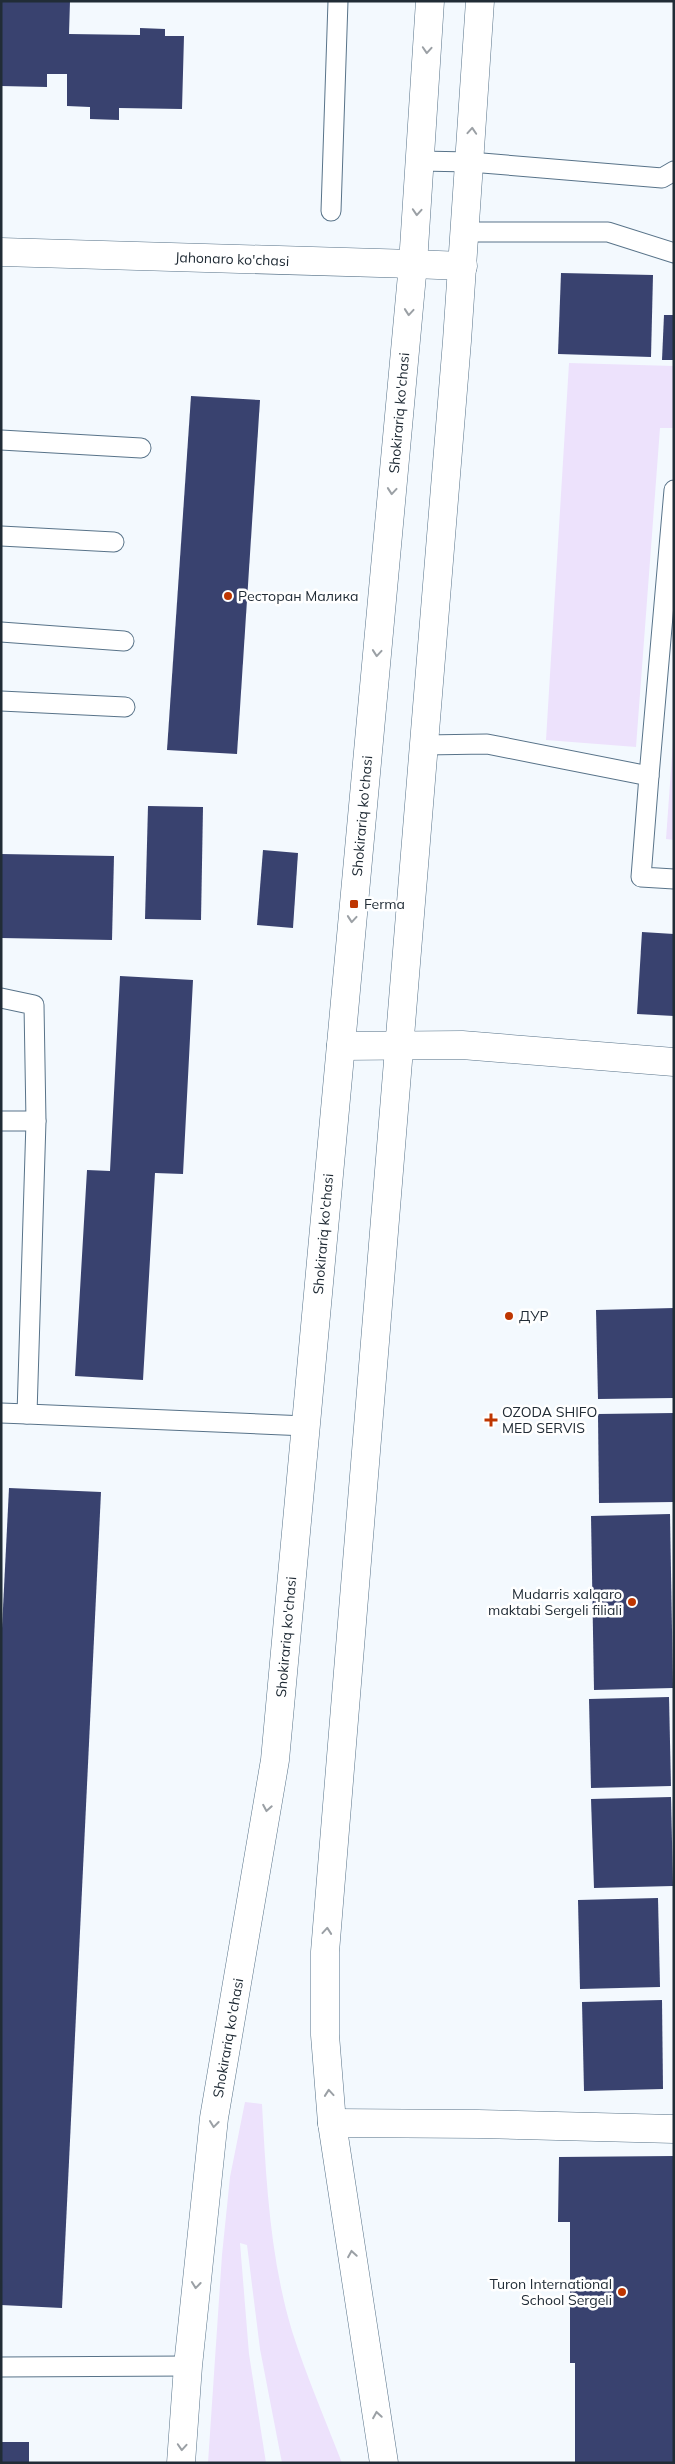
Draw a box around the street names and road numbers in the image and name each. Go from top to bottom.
street label: Jahonaro ko'chasi [175,248,289,270]
street label: Shokirariq ko'chasi [385,352,413,474]
street label: Shokirariq ko'chasi [348,755,376,877]
street label: Shokirariq ko'chasi [309,1173,337,1295]
street label: Shokirariq ko'chasi [272,1576,300,1698]
street label: Shokirariq ko'chasi [209,1977,247,2099]

